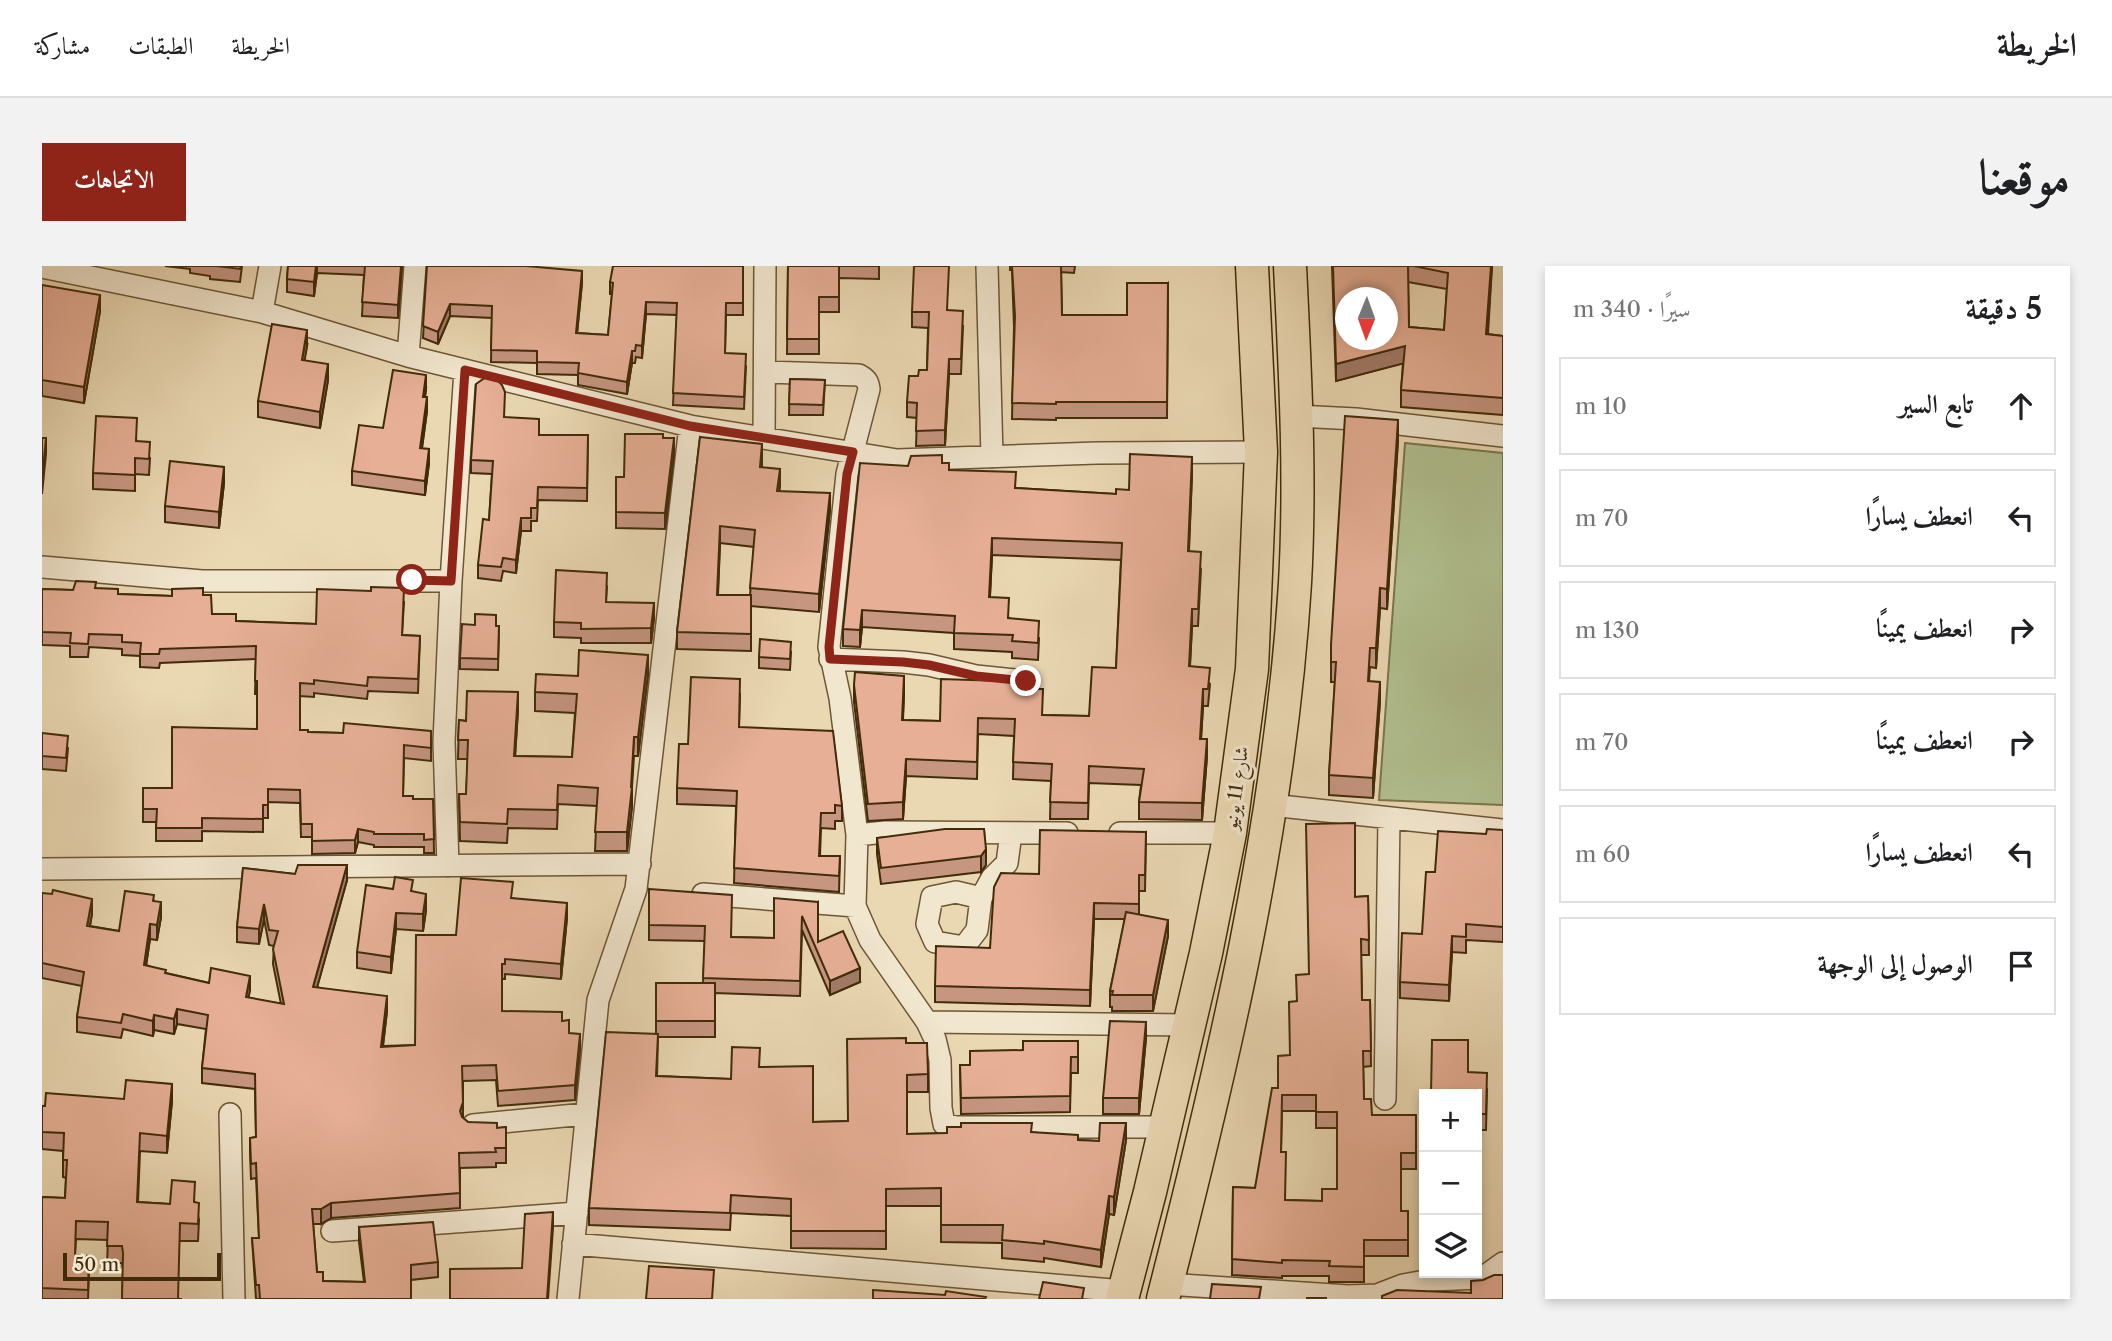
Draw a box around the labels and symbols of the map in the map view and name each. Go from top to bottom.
north arrow [1335,287,1398,350]
route start [396,564,427,595]
route end [1010,665,1041,696]
street label: شارع 11 يونيو [1218,745,1257,834]
scale bar [63,1250,220,1282]

